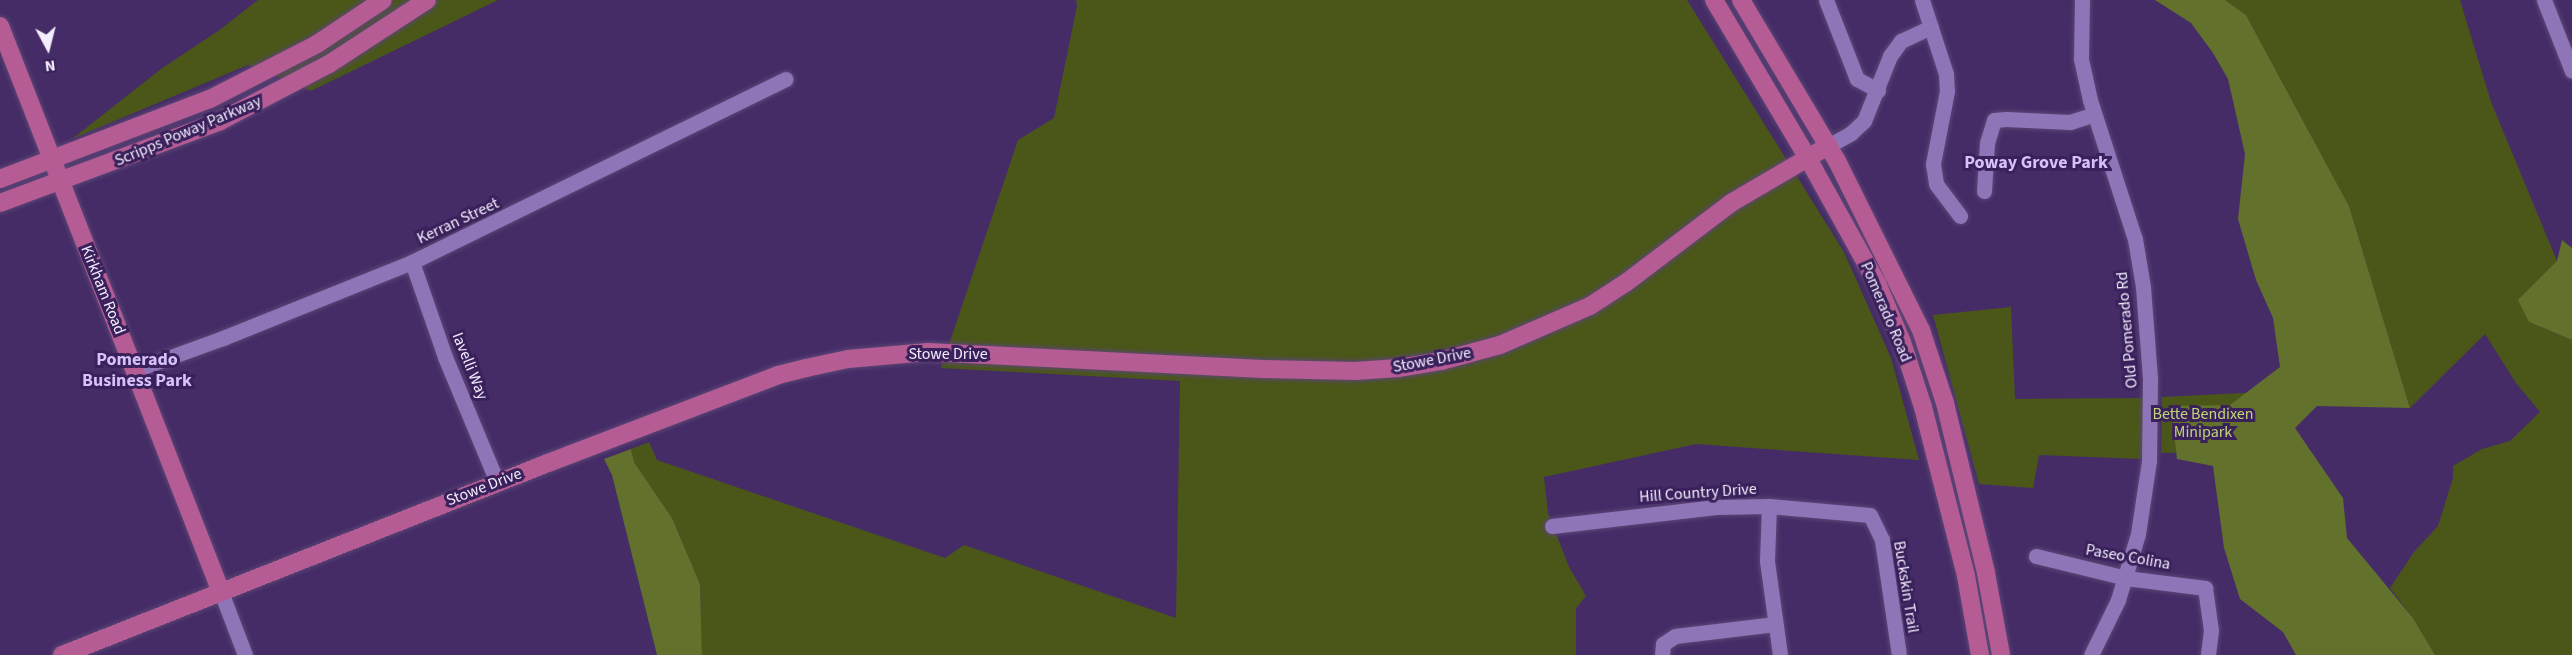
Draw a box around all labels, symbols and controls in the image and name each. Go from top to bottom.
north arrow [18,18,78,78]
text: N [44,54,57,77]
street label: Scripps Poway Parkway [112,91,264,171]
district label: Poway Grove Park [1964,152,2108,174]
street label: Kerran Street [414,194,502,248]
street label: Kirkham Road [76,243,130,337]
street label: Pomerado Road [1856,259,1916,365]
street label: Old Pomerado Rd [2112,271,2142,389]
street label: Iavelli Way [448,330,492,402]
street label: Stowe Drive [1391,343,1473,377]
street label: Stowe Drive [908,344,988,364]
district label: Pomerado Business Park [82,350,192,392]
park label: Bette Bendixen Minipark [2152,404,2254,442]
street label: Stowe Drive [444,464,524,510]
street label: Hill Country Drive [1639,479,1757,507]
street label: Buckskin Trail [1889,540,1923,634]
street label: Paseo Colina [2084,540,2172,574]

